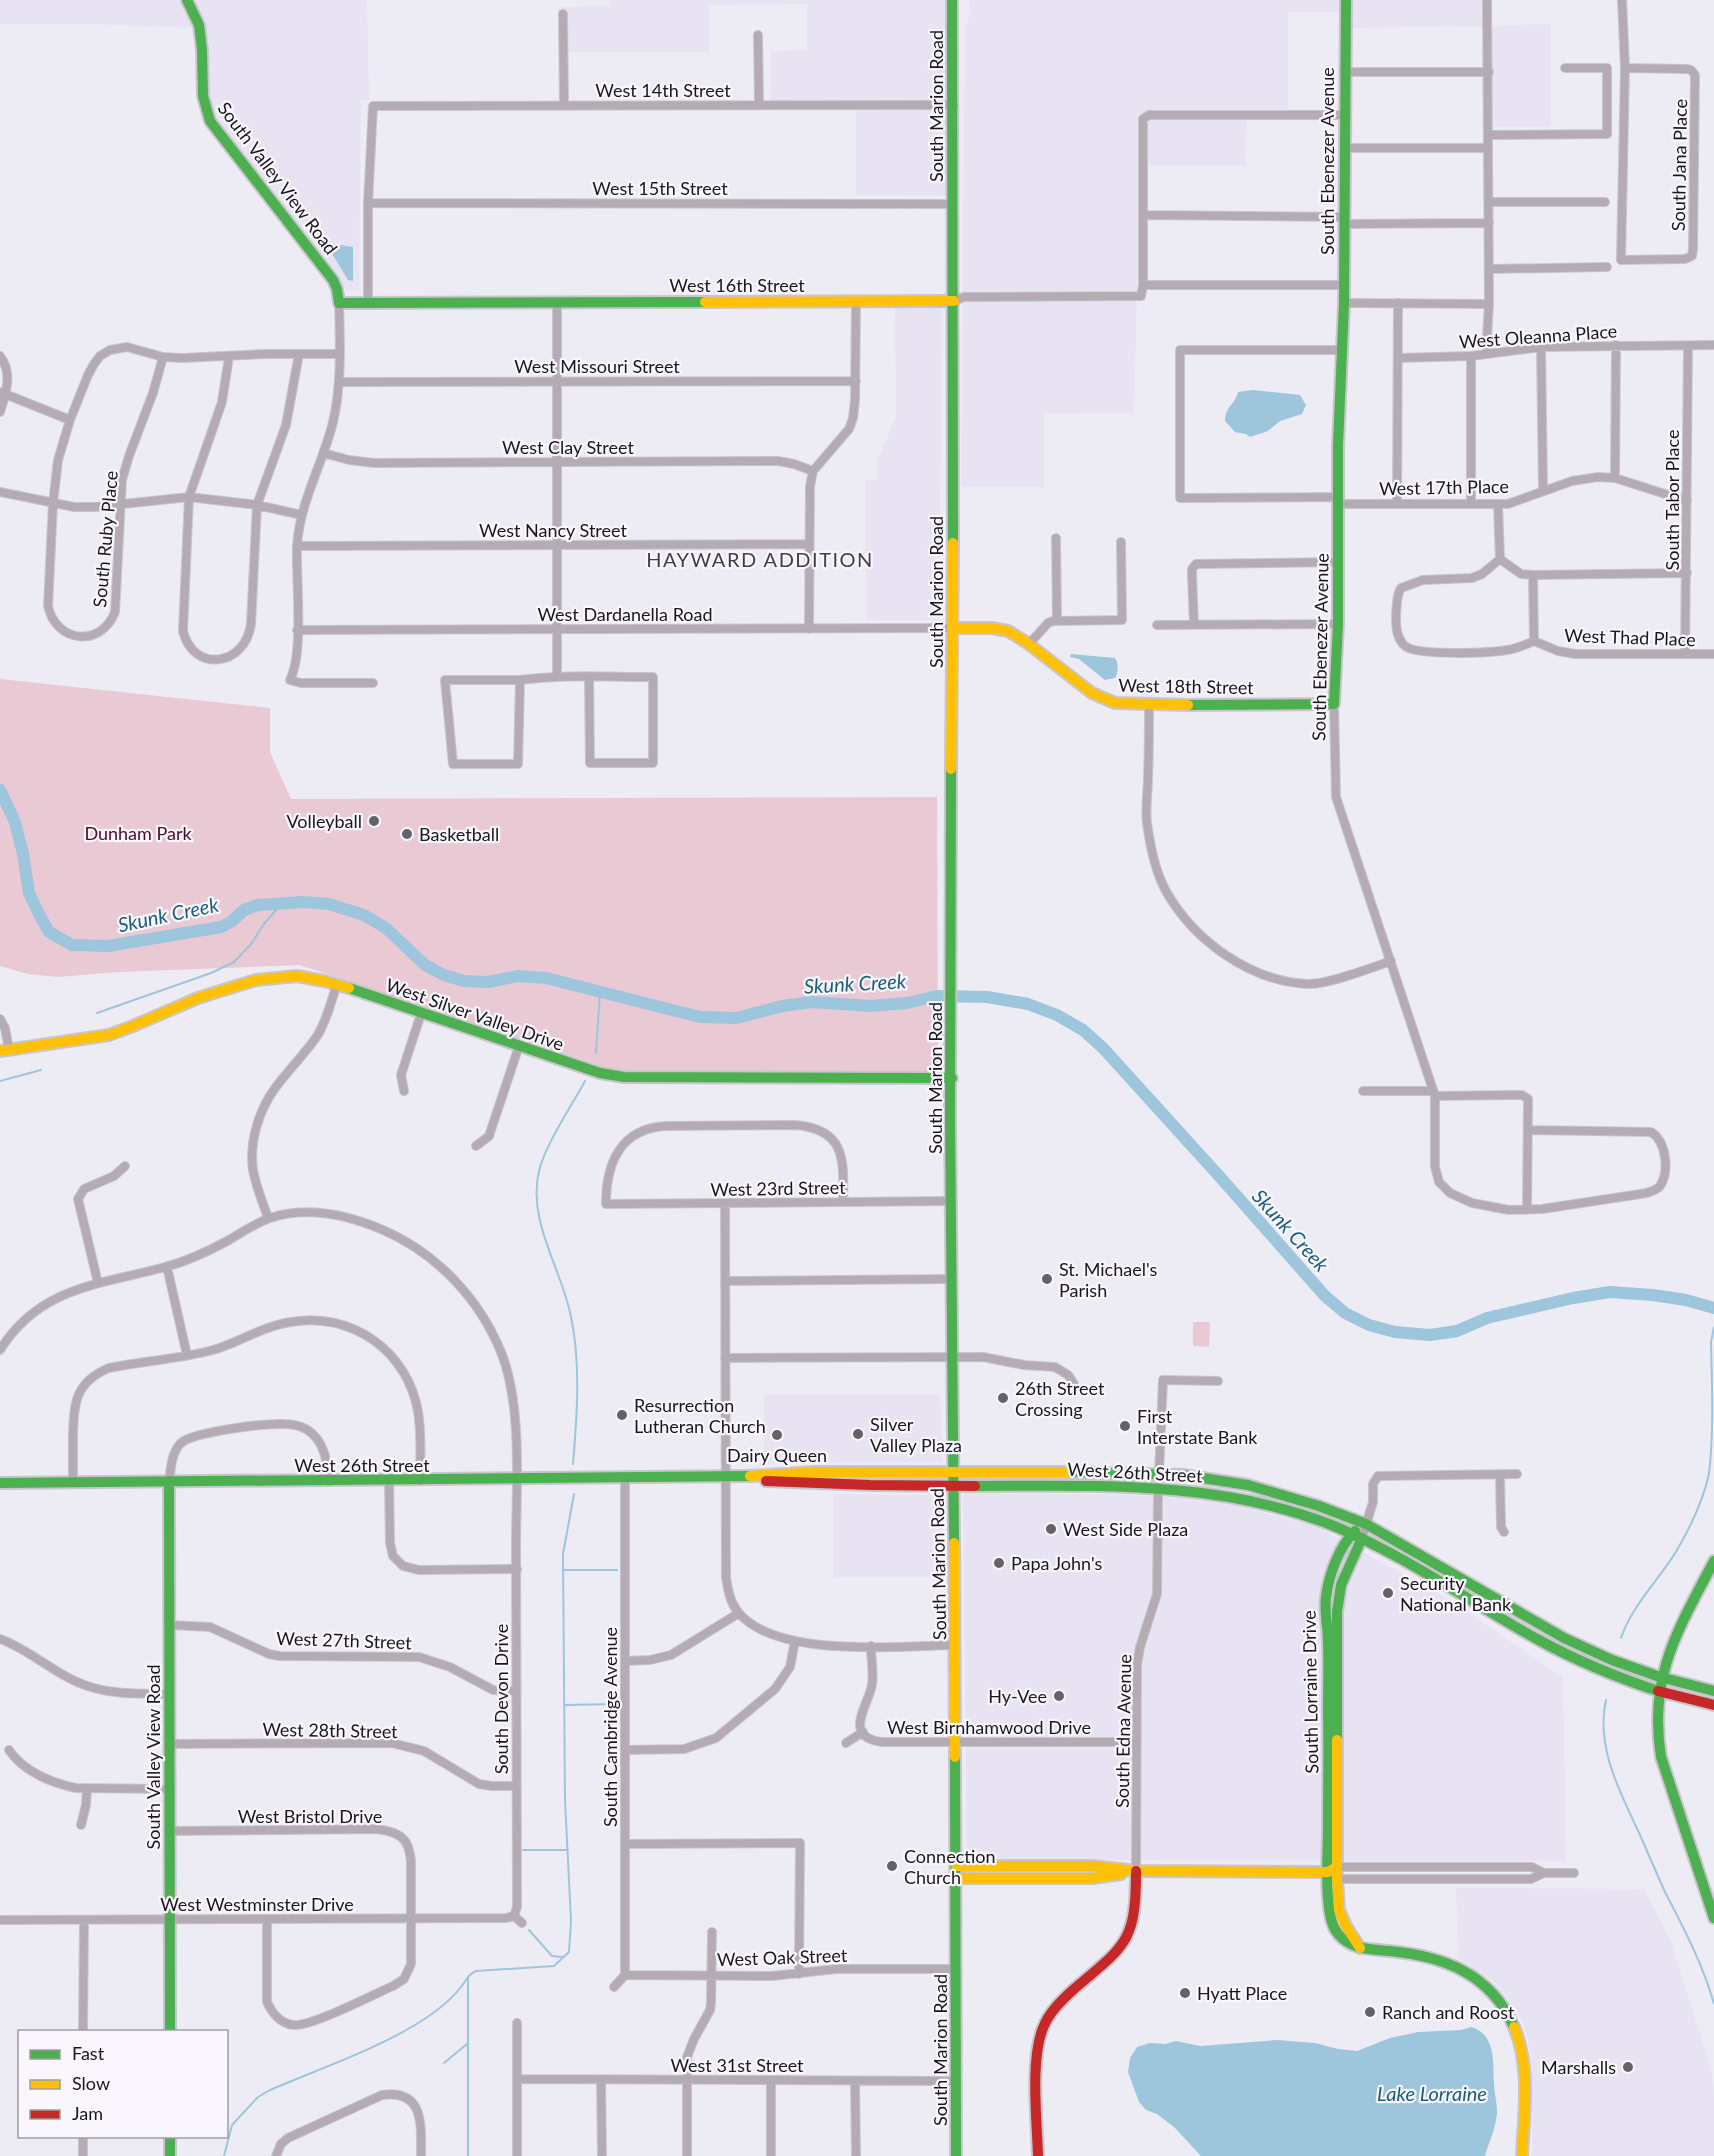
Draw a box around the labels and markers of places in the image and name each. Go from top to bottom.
place label: Volleyball [286,810,362,832]
marker: Volleyball [367,814,381,828]
place label: Basketball [419,823,499,845]
marker: Basketball [400,827,414,841]
place label: St. Michael's Parish [1059,1258,1157,1301]
marker: St. Michael's Parish [1040,1272,1054,1286]
place label: 26th Street Crossing [1015,1377,1105,1420]
marker: 26th Street Crossing [996,1391,1010,1405]
place label: Resurrection Lutheran Church [634,1394,766,1437]
place label: First Interstate Bank [1137,1405,1258,1448]
marker: Resurrection Lutheran Church [615,1408,629,1422]
place label: Silver Valley Plaza [870,1413,962,1456]
marker: First Interstate Bank [1118,1419,1132,1433]
marker: Silver Valley Plaza [851,1427,865,1441]
marker: Dairy Queen [770,1428,784,1442]
place label: Dairy Queen [727,1444,827,1466]
place label: West Side Plaza [1063,1518,1188,1540]
marker: West Side Plaza [1044,1522,1058,1536]
place label: Papa John's [1011,1552,1103,1574]
marker: Papa John's [992,1556,1006,1570]
place label: Security National Bank [1400,1572,1512,1615]
marker: Security National Bank [1381,1586,1395,1600]
place label: Hy-Vee [988,1685,1047,1707]
marker: Hy-Vee [1052,1689,1066,1703]
place label: Connection Church [904,1845,996,1888]
marker: Connection Church [885,1859,899,1873]
place label: Hyatt Place [1197,1982,1287,2004]
marker: Hyatt Place [1178,1986,1192,2000]
place label: Ranch and Roost [1382,2001,1515,2023]
marker: Ranch and Roost [1363,2005,1377,2019]
place label: Marshalls [1541,2056,1616,2078]
marker: Marshalls [1621,2060,1635,2074]

